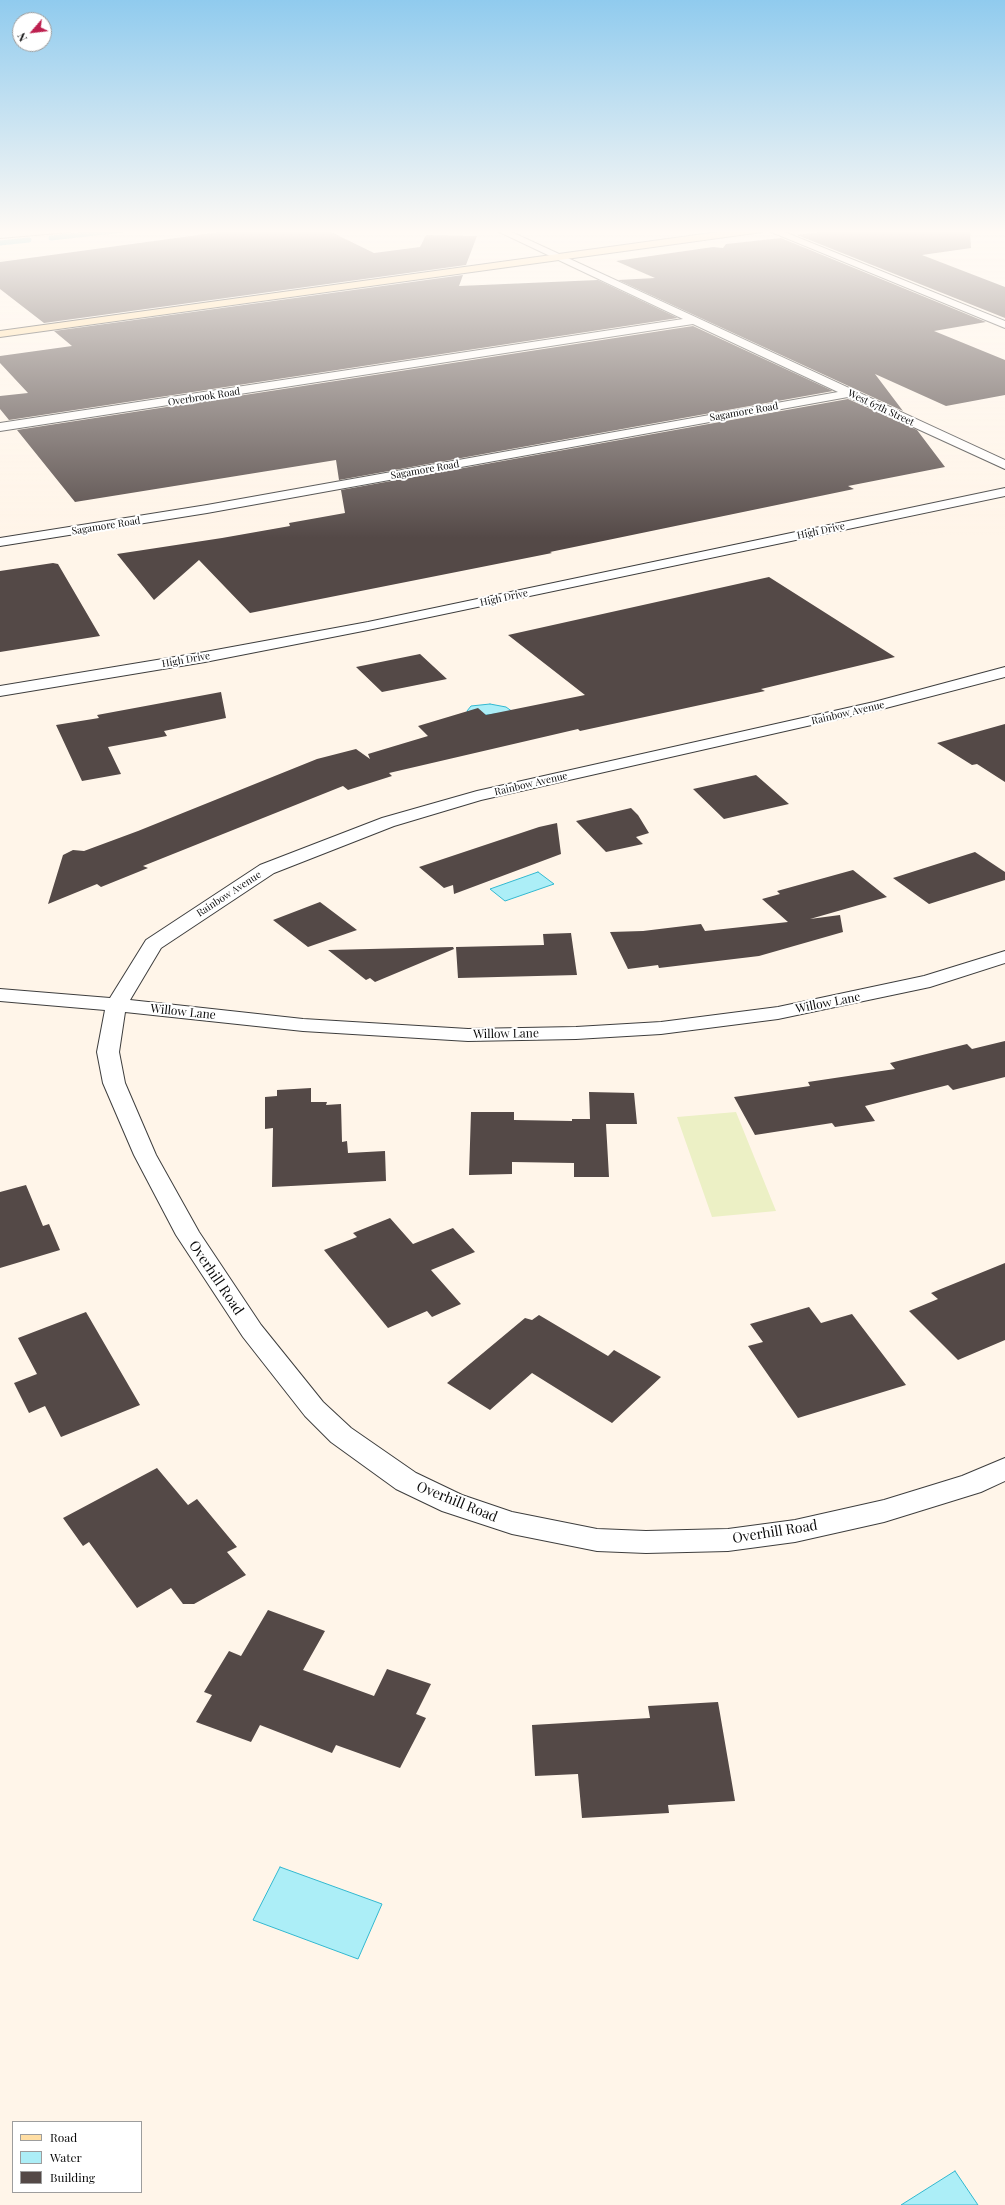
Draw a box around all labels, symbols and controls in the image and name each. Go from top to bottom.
north arrow [12,12,52,52]
text: N [13,30,30,44]
street label: Overbrook Road [167,385,241,409]
street label: West 67th Street [846,387,916,429]
street label: Sagamore Road [709,400,779,424]
street label: Sagamore Road [390,458,460,482]
street label: Sagamore Road [71,515,141,537]
street label: High Drive [796,520,846,542]
street label: High Drive [479,587,529,609]
street label: High Drive [161,650,211,670]
street label: Rainbow Avenue [810,699,886,727]
street label: Rainbow Avenue [493,770,569,798]
street label: Rainbow Avenue [194,869,264,919]
street label: Willow Lane [794,990,862,1016]
street label: Willow Lane [150,1001,216,1023]
street label: Willow Lane [473,1026,539,1042]
street label: Overhill Road [185,1238,247,1318]
street label: Overhill Road [414,1478,500,1526]
street label: Overhill Road [731,1517,819,1547]
legend [12,2121,142,2193]
text: Road [50,2129,77,2145]
text: Water [50,2149,82,2165]
text: Building [50,2169,95,2185]

